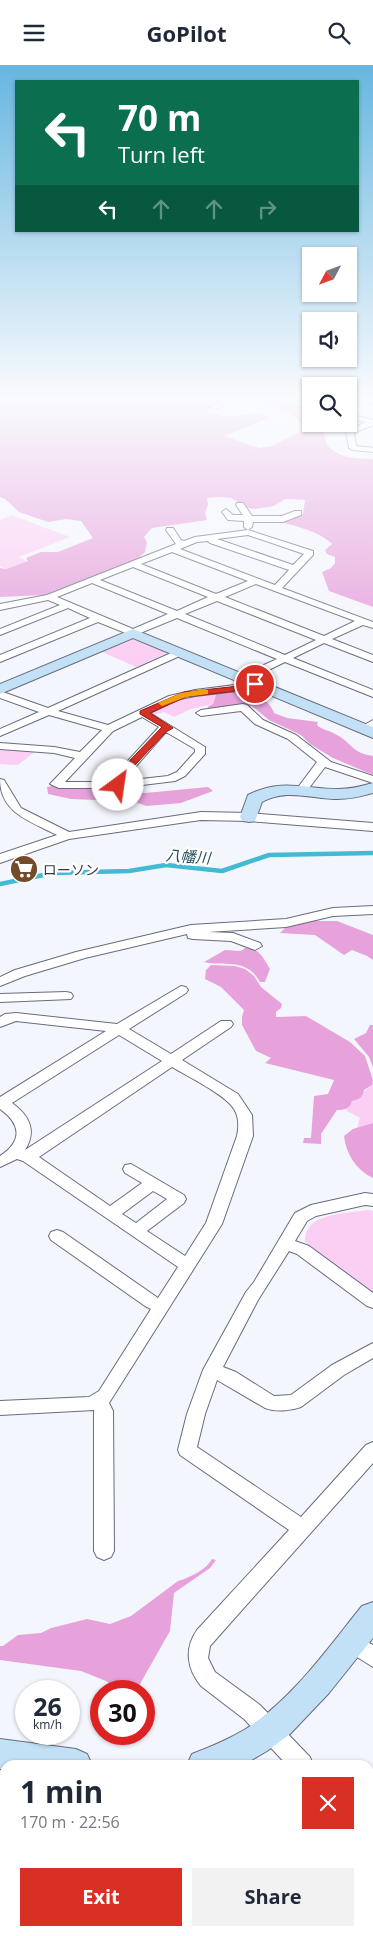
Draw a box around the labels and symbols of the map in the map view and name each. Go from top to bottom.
north arrow [302,247,358,303]
pin [234,663,276,705]
position arrow [91,758,143,810]
water label: 八幡川 [165,844,213,868]
supermarket icon: ローソン [9,854,39,884]
place label: ローソン [43,860,99,879]
speed limit sign: 30 [90,1680,155,1745]

